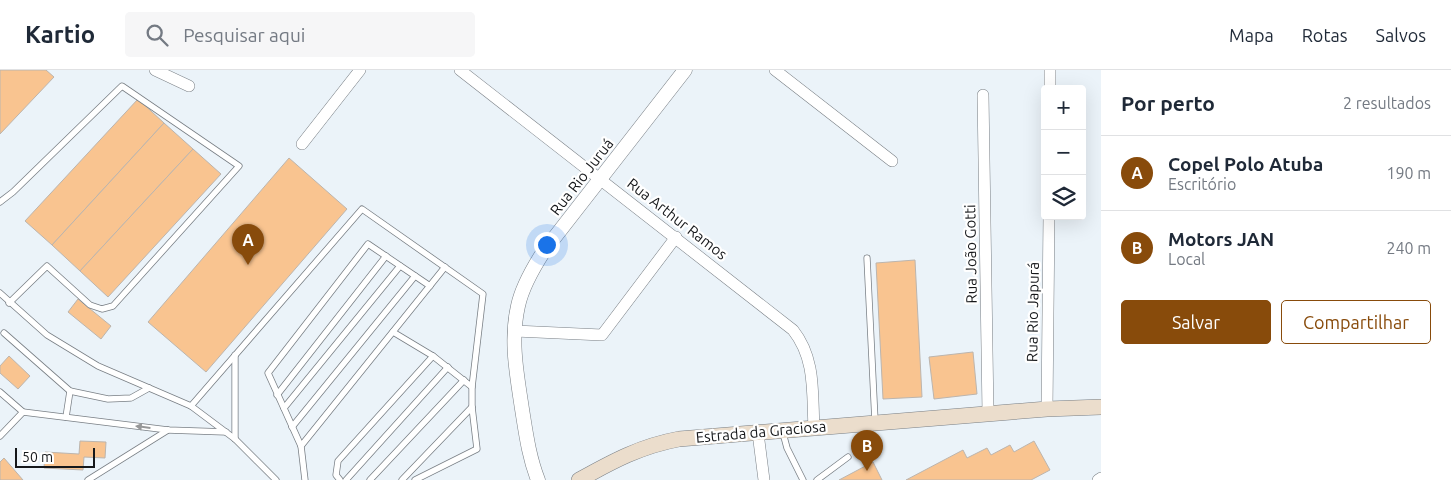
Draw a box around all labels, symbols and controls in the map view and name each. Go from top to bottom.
search box [125,12,475,57]
text: Kartio [25,21,95,48]
icon: search [143,21,171,49]
text: Pesquisar aqui [183,24,305,46]
text: Mapa [1229,25,1274,45]
text: Rotas [1302,25,1348,45]
text: Salvos [1376,25,1426,45]
map controls [1041,85,1086,220]
button: + [1041,85,1086,130]
text: Por perto [1121,91,1215,115]
text: 2 resultados [1343,94,1431,112]
button: − [1041,130,1086,175]
street label: Rua Rio Juruá [547,135,617,218]
text: Copel Polo Atuba [1168,153,1323,175]
text: A [1131,164,1143,182]
text: 190 m [1386,164,1431,182]
street label: Rua Arthur Ramos [624,174,731,263]
button: layers [1041,175,1086,220]
text: Escritório [1168,175,1236,193]
street label: Rua João Gotti [961,204,980,304]
pin: A [232,224,264,265]
text: Motors JAN [1168,228,1274,250]
your location [534,232,560,258]
text: B [1132,239,1142,257]
text: 240 m [1386,239,1431,257]
text: Local [1168,250,1205,268]
street label: Rua Rio Japurá [1023,262,1042,362]
button: Salvar [1121,300,1271,344]
button: Compartilhar [1281,300,1431,344]
street label: Estrada da Graciosa [695,417,827,446]
one-way arrow [135,423,151,431]
pin: B [851,430,883,471]
scale bar [15,445,95,468]
text: 50 m [22,449,53,465]

